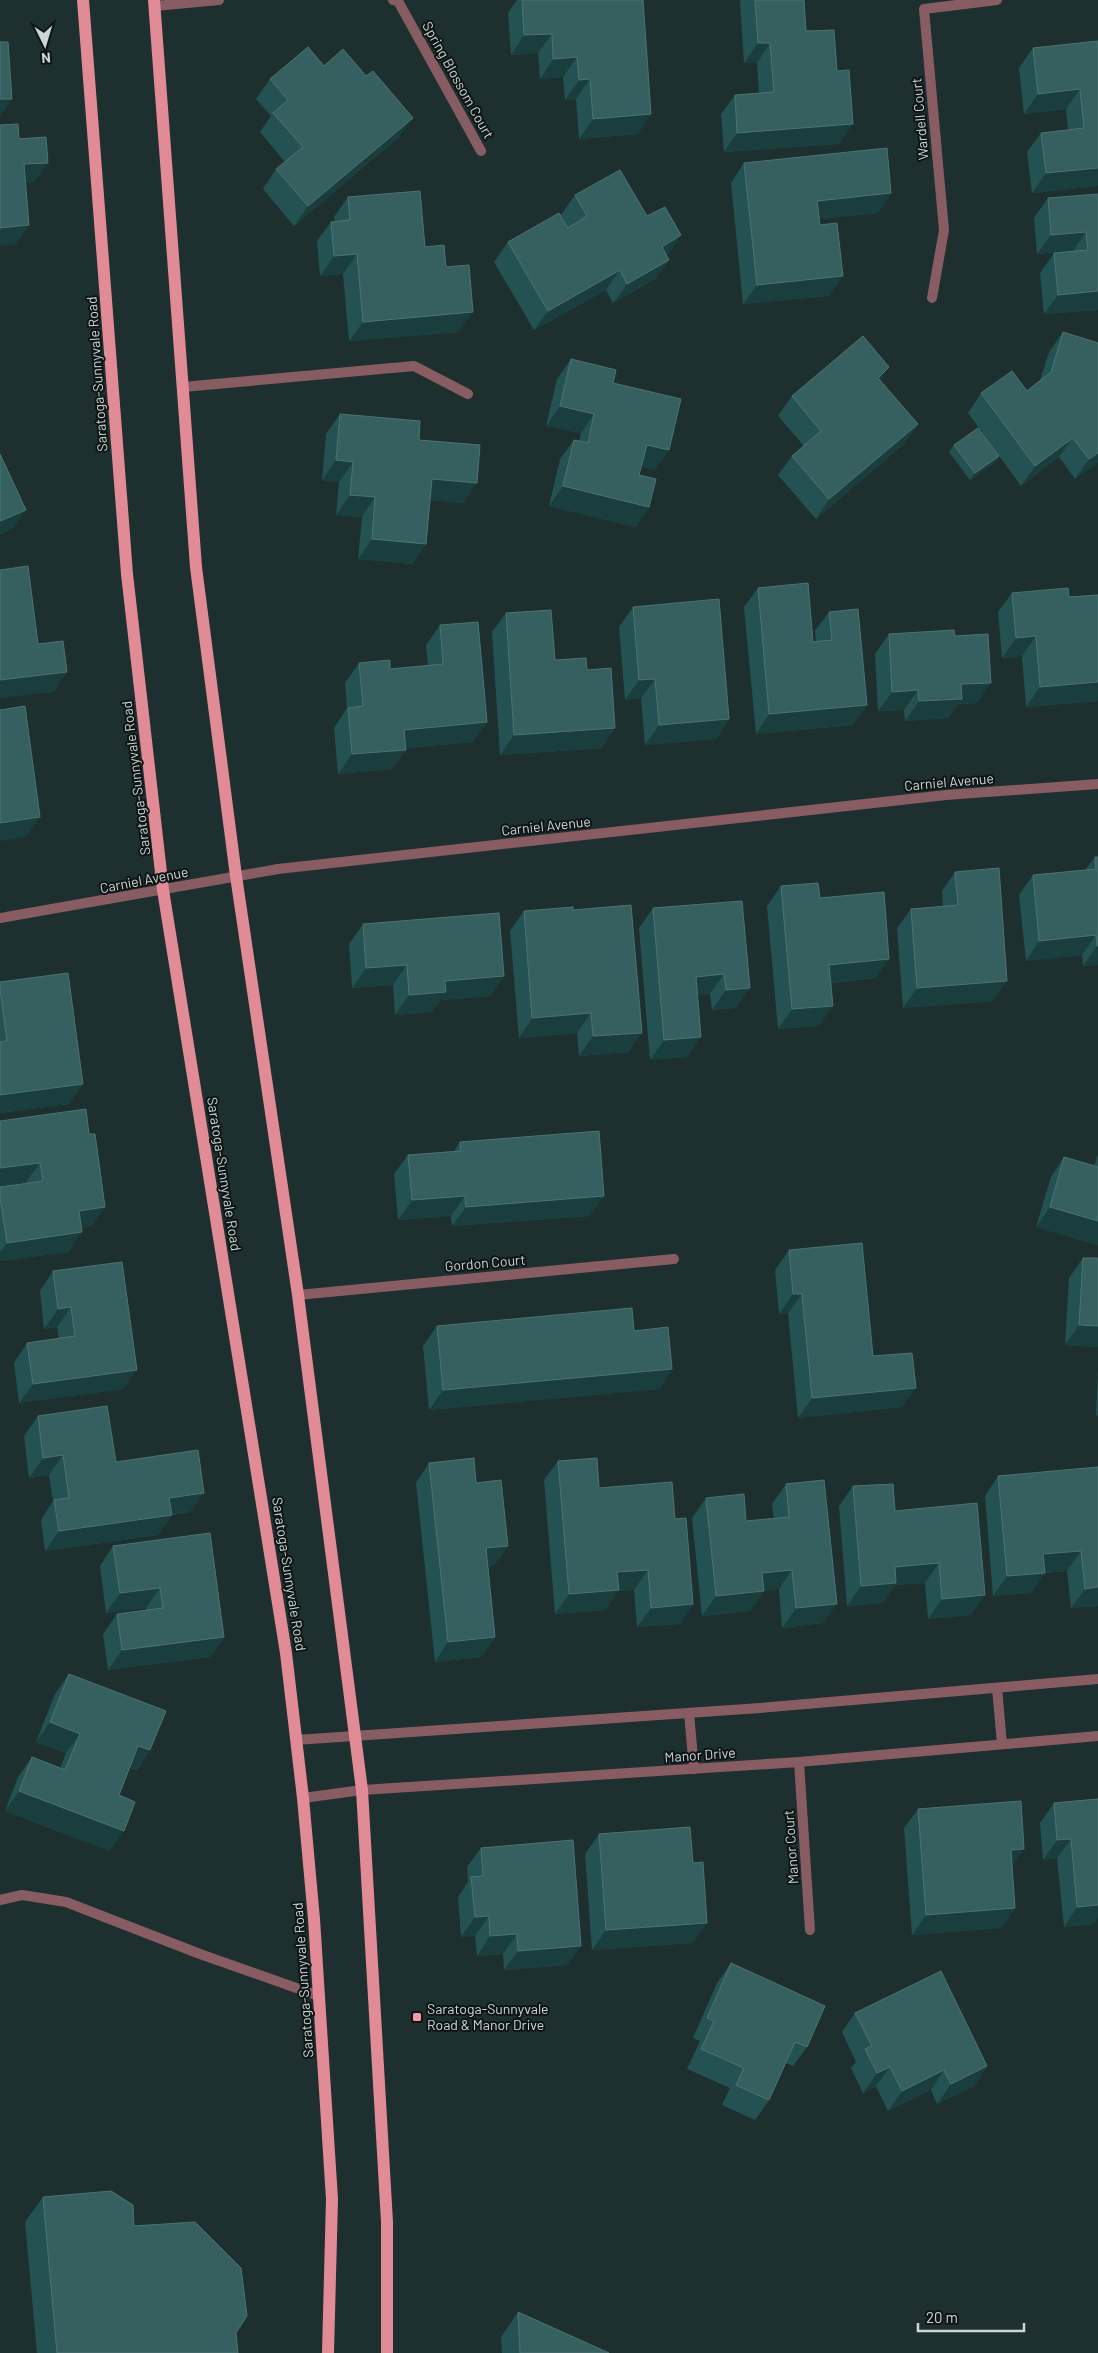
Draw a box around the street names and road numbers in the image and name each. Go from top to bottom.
street label: Spring Blossom Court [419,18,498,141]
street label: Wardell Court [907,77,932,161]
street label: Saratoga-Sunnyvale Road [83,296,110,452]
street label: Saratoga-Sunnyvale Road [118,700,153,856]
street label: Carniel Avenue [904,769,994,794]
street label: Carniel Avenue [500,812,591,839]
street label: Carniel Avenue [98,863,190,896]
street label: Saratoga-Sunnyvale Road [204,1096,245,1252]
street label: Gordon Court [444,1251,526,1274]
street label: Saratoga-Sunnyvale Road [269,1496,310,1652]
street label: Manor Drive [664,1744,736,1765]
street label: Manor Court [779,1809,802,1885]
street label: Saratoga-Sunnyvale Road [289,1902,316,2058]

